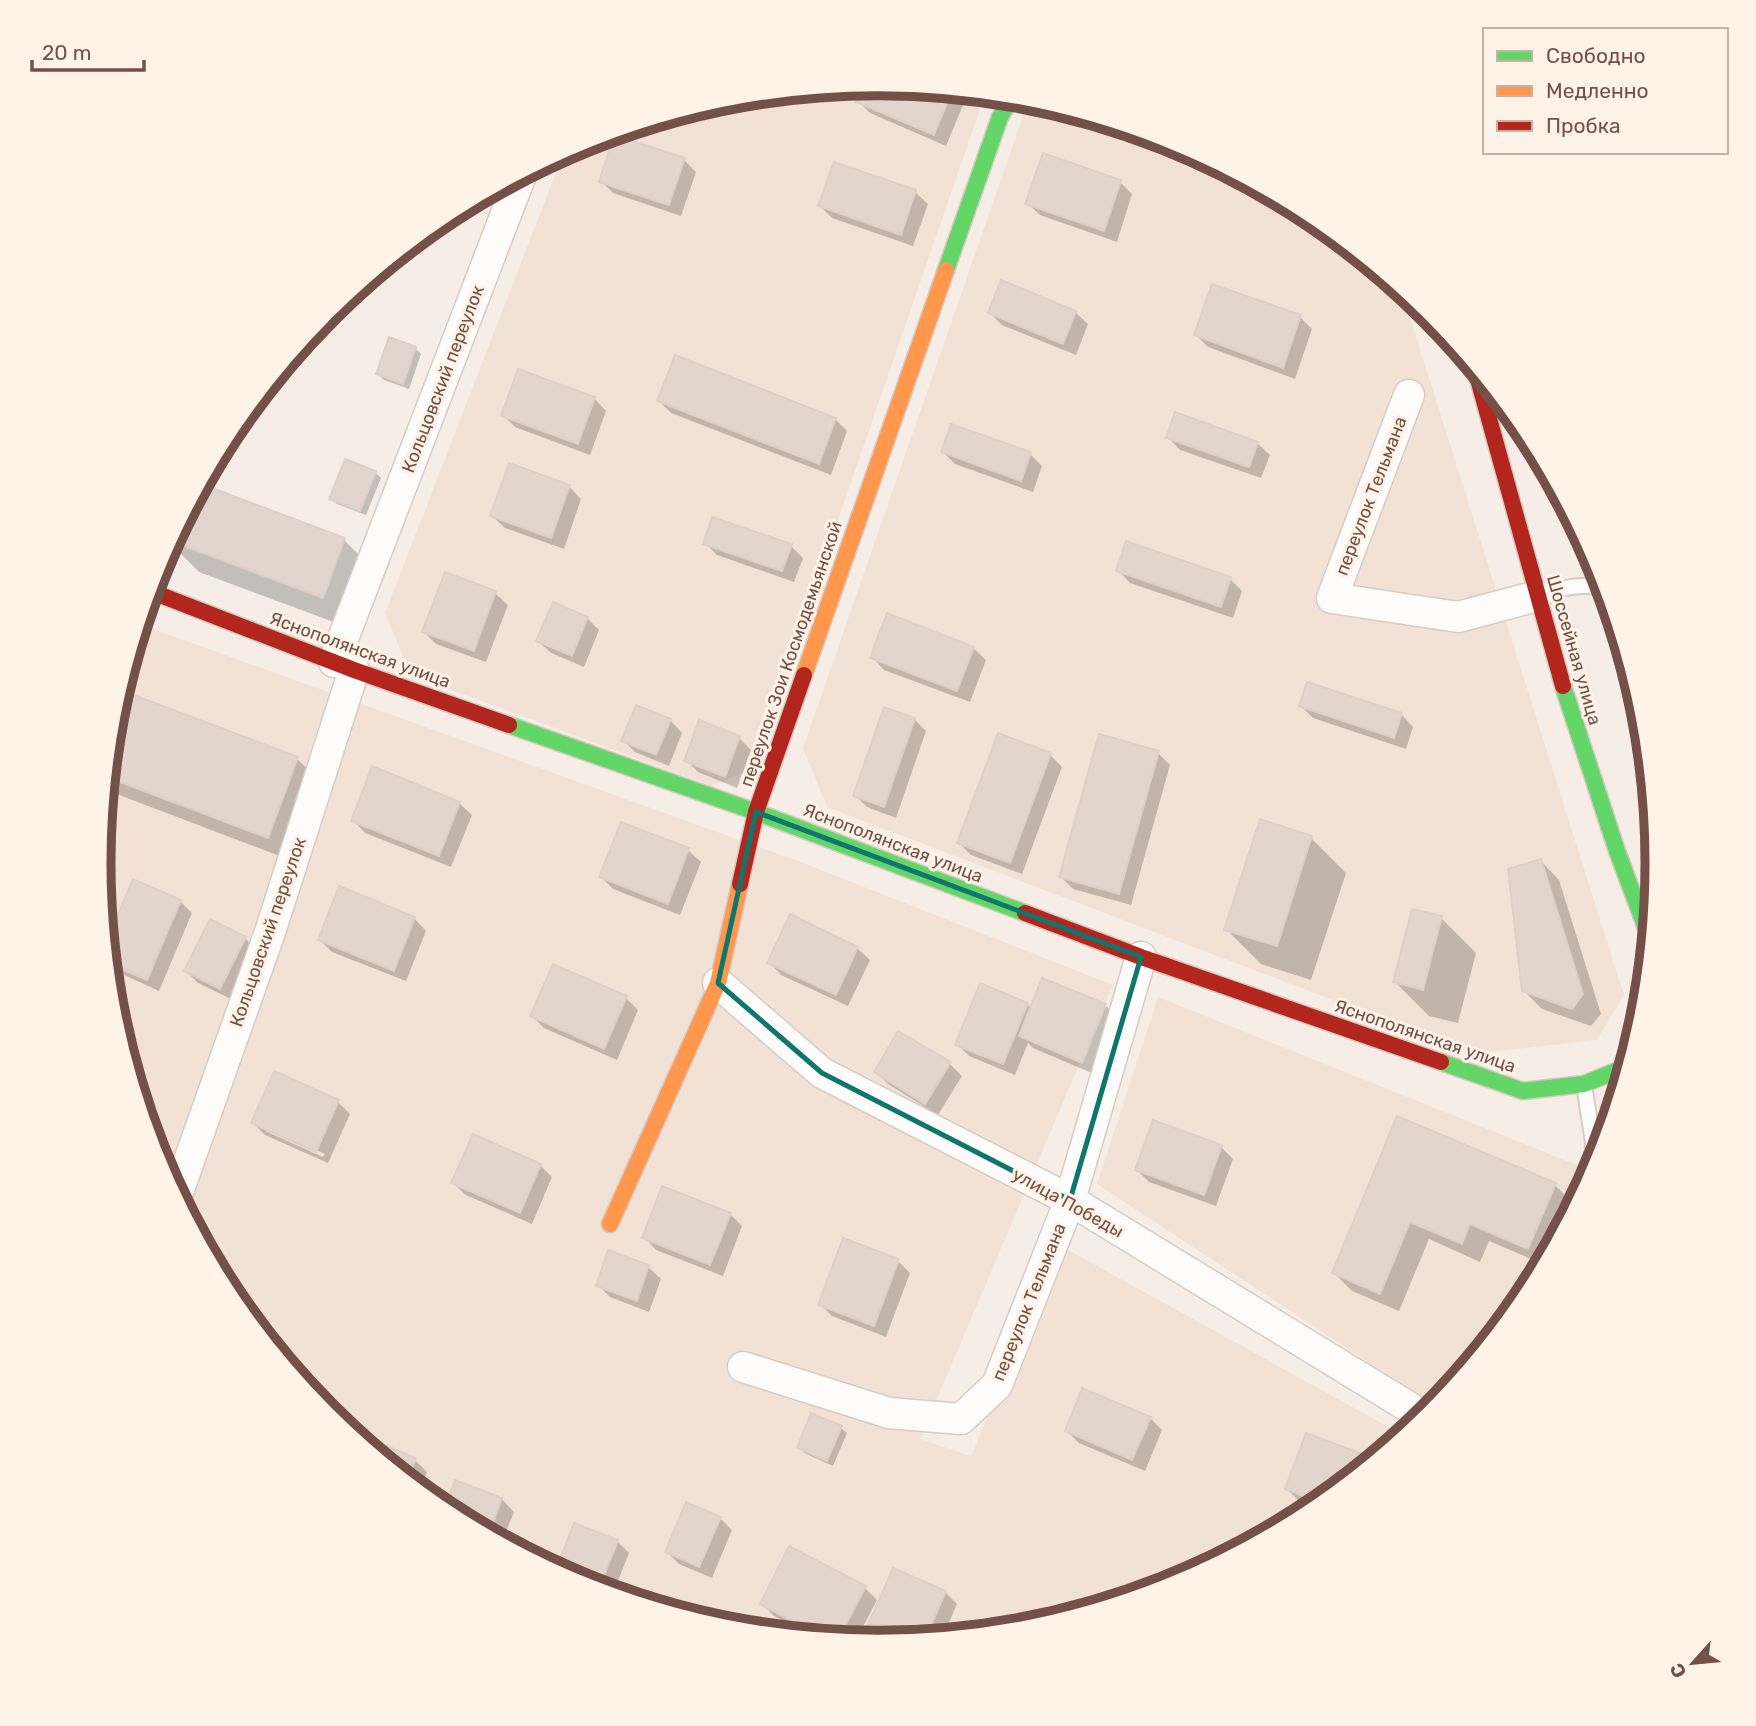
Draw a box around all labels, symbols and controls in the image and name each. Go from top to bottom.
scale bar [32,28,144,72]
legend [1483,28,1728,154]
text: 20 m [42,40,91,65]
text: Свободно [1546,43,1646,68]
text: Медленно [1546,78,1649,103]
text: Пробка [1546,113,1621,138]
street label: Кольцовский переулок [397,282,489,476]
street label: переулок Тельмана [1331,413,1411,579]
street label: переулок Зои Космодемьянской [735,518,847,790]
street label: Шоссейная улица [1542,572,1606,728]
street label: Яснополянская улица [267,607,453,693]
street label: Яснополянская улица [800,799,986,887]
street label: Кольцовский переулок [225,834,311,1030]
street label: Яснополянская улица [1331,995,1519,1077]
street label: улица Победы [1009,1163,1127,1243]
street label: переулок Тельмана [987,1220,1071,1384]
north arrow [1658,1628,1728,1698]
text: С [1665,1659,1692,1682]

